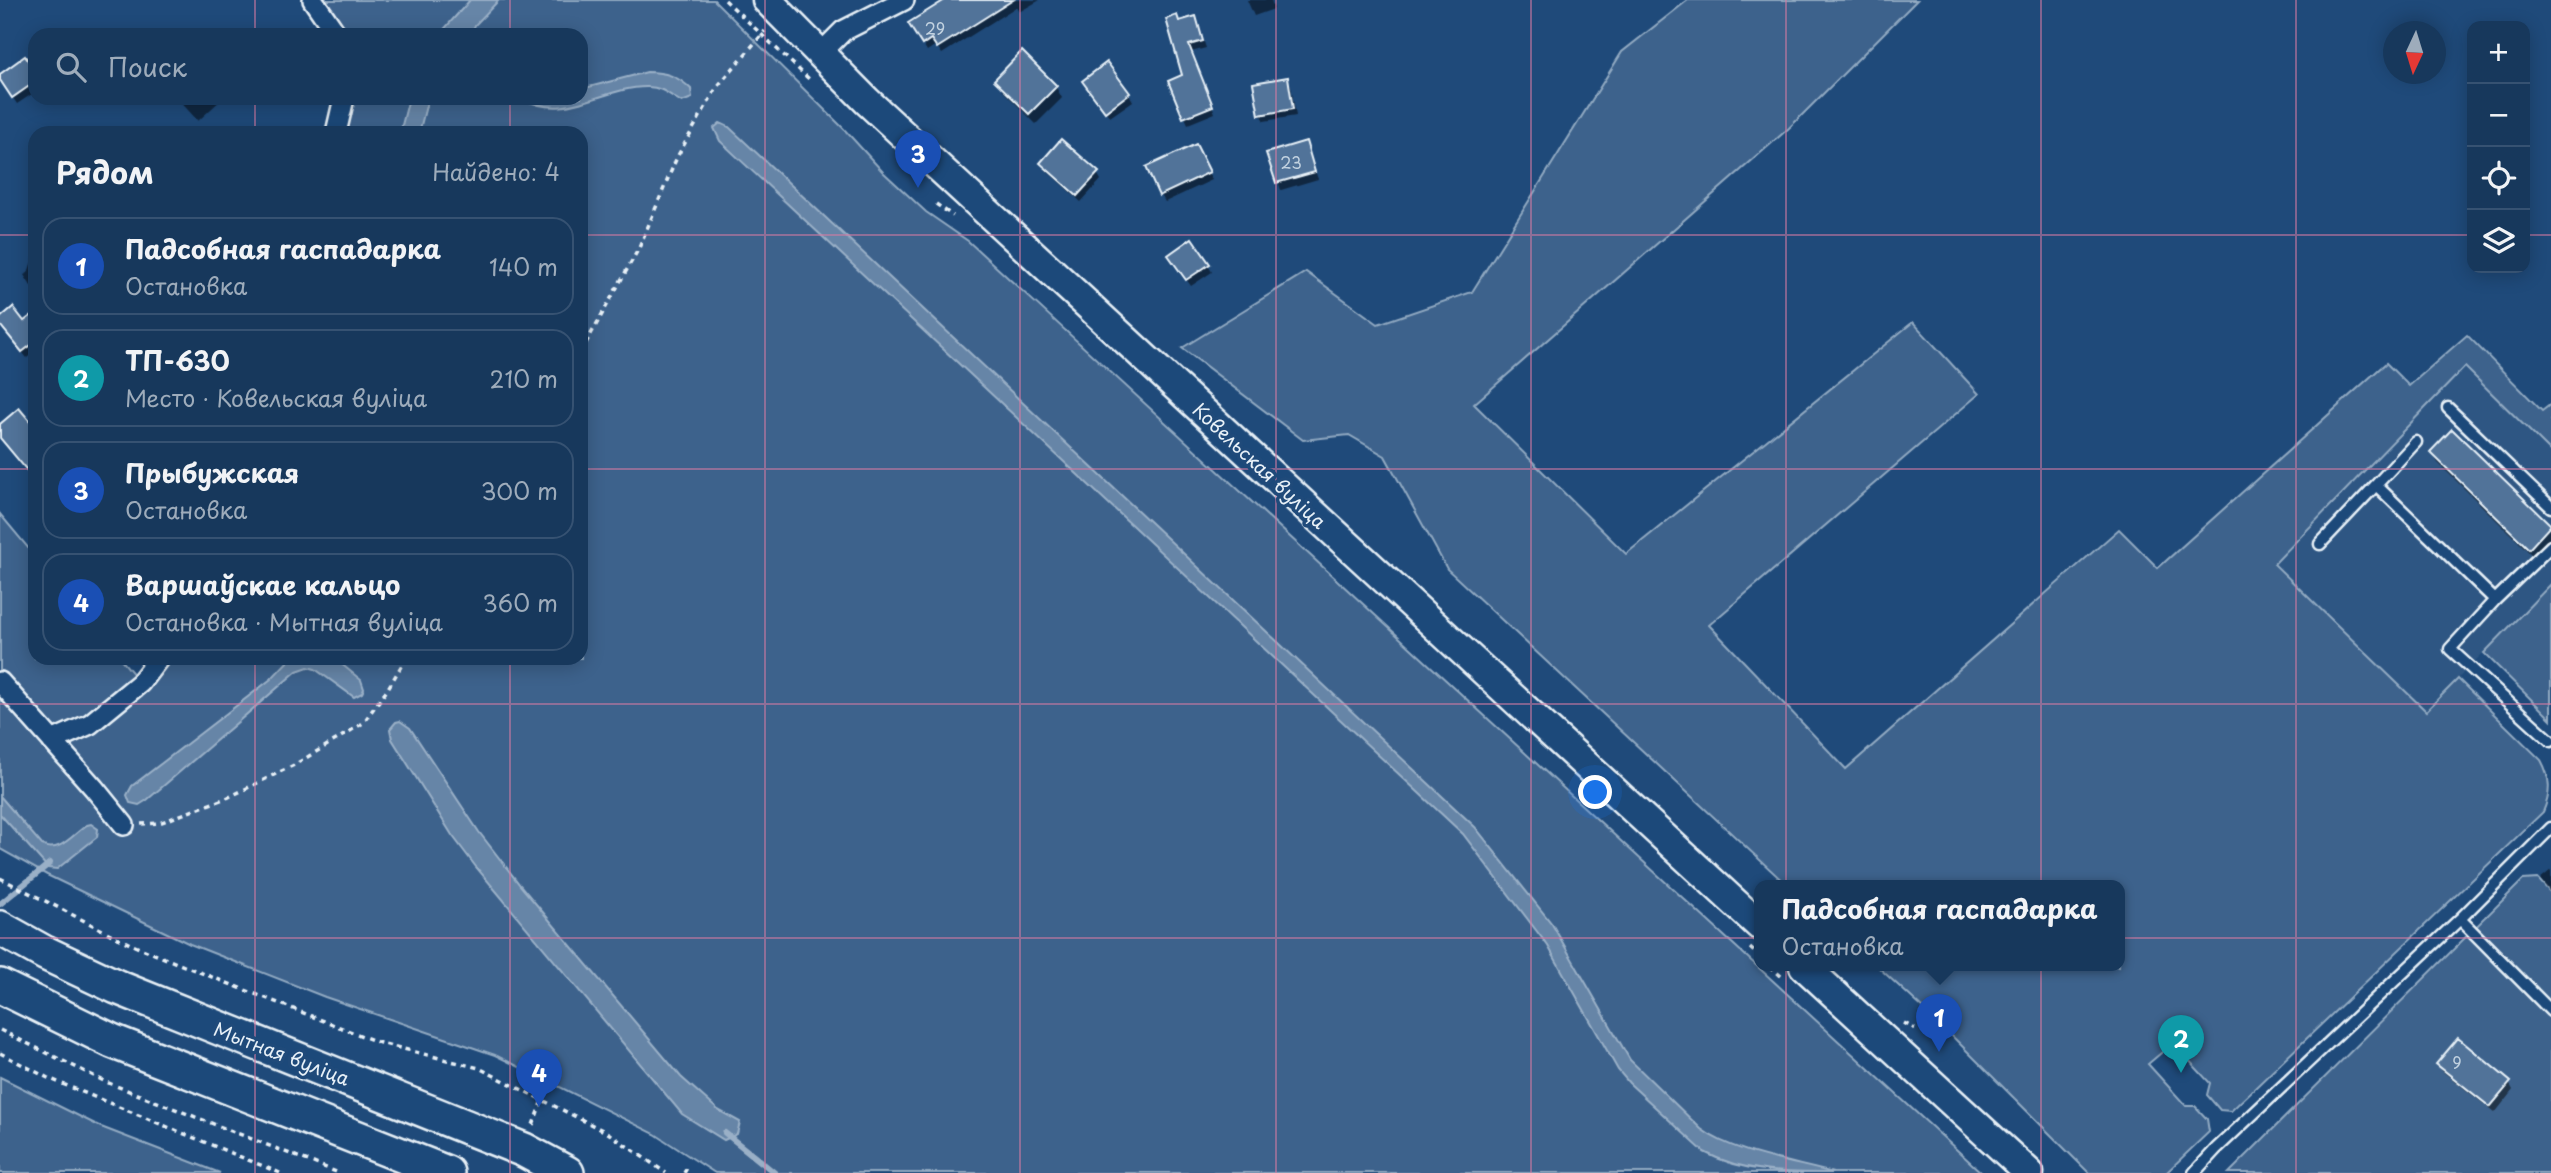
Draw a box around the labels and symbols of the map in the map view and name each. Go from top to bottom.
house number: 29 [925,16,945,40]
north arrow [2383,21,2446,84]
pin: 3 [895,130,941,188]
house number: 23 [1280,150,1302,174]
street label: Ковельская вуліца [1187,395,1333,535]
your location [1578,775,1612,809]
pin: 1 [1916,994,1962,1052]
street label: Мытная вуліца [210,1014,354,1092]
pin: 2 [2158,1015,2204,1073]
pin: 4 [516,1049,562,1107]
house number: 9 [2452,1050,2462,1074]

